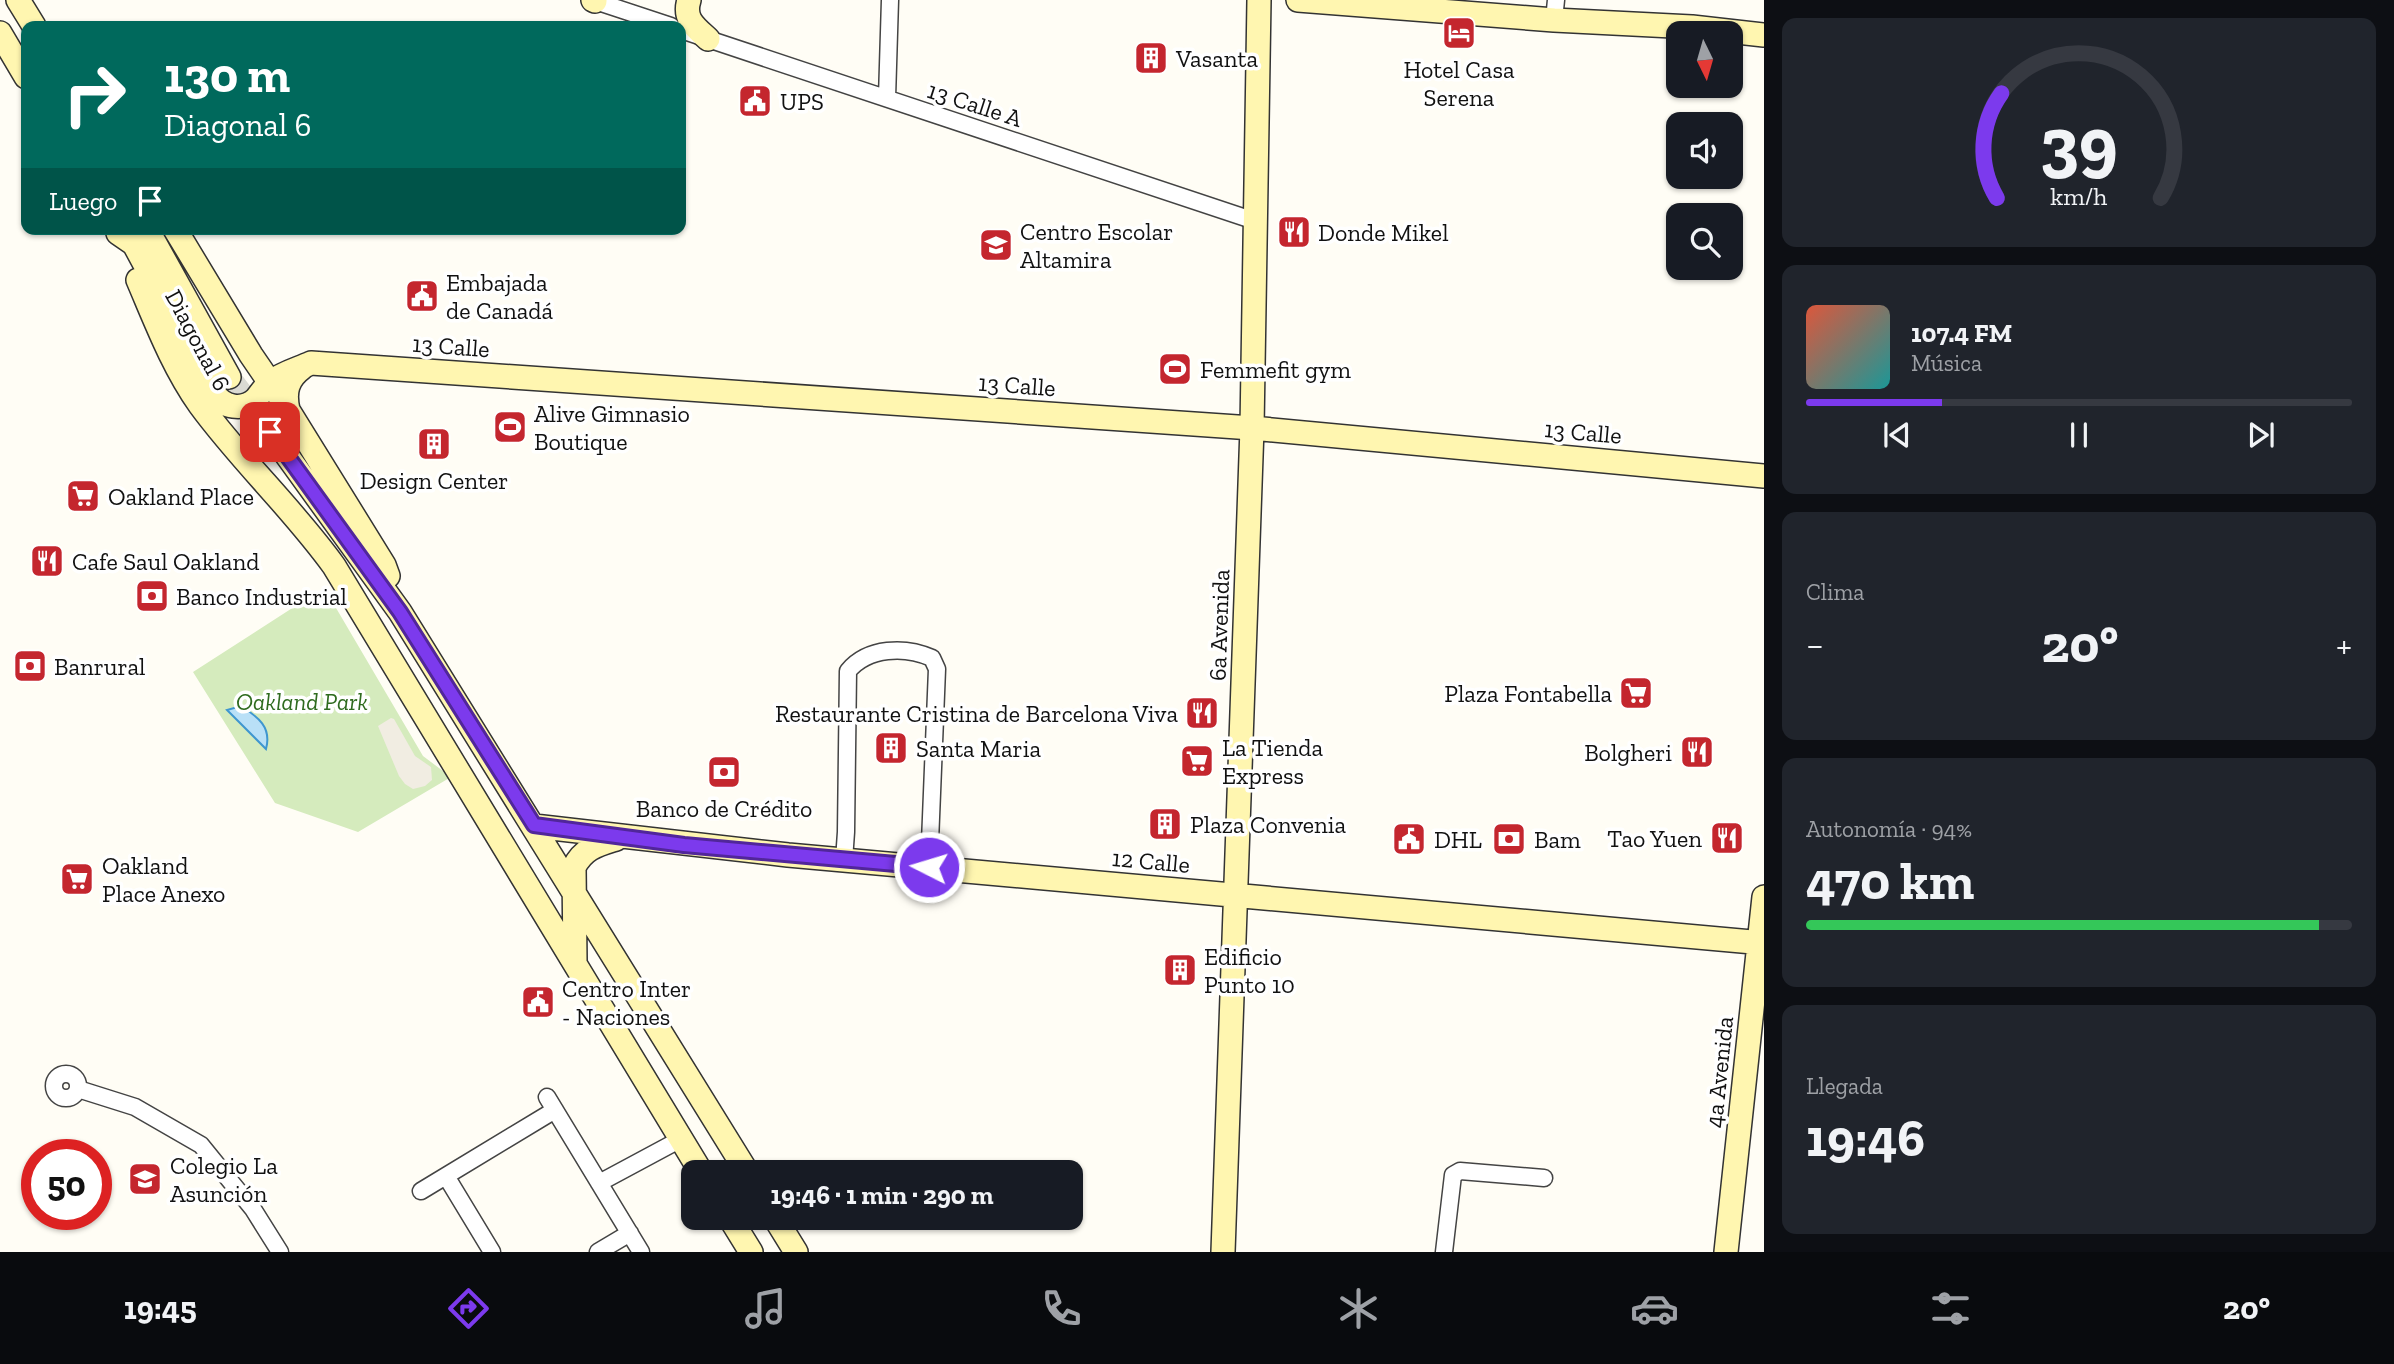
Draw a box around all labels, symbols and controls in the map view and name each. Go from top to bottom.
hotel icon: Hotel Casa Serena [1440,14,1478,52]
north arrow [1666,21,1743,98]
map controls [1666,21,1743,280]
building icon: Vasanta [1132,39,1170,77]
place label: Vasanta [1175,44,1258,73]
text: 130 m [164,46,290,105]
icon: right [49,49,140,140]
place label: Hotel Casa Serena [1403,55,1515,112]
street label: 13 Calle A [924,75,1026,133]
public building icon: UPS [736,82,774,120]
place label: UPS [780,87,824,116]
text: 39 [2040,100,2118,188]
text: Diagonal 6 [164,106,312,144]
button: sound [1666,112,1743,189]
text: km/h [2050,181,2108,211]
icon: arrive [131,182,169,220]
text: Luego [49,185,117,217]
button: search [1666,203,1743,280]
restaurant icon: Donde Mikel [1275,213,1313,251]
place label: Centro Escolar Altamira [1020,217,1173,274]
place label: Donde Mikel [1318,218,1449,247]
school or university icon: Centro Escolar Altamira [977,226,1015,264]
place label: Embajada de Canadá [446,268,554,325]
public building icon: Embajada de Canadá [403,277,441,315]
street label: Diagonal 6 [159,284,237,396]
text: 107.4 FM [1911,317,2012,349]
street label: 13 Calle [411,329,491,363]
text: Música [1911,349,1982,377]
sports icon: Femmefit gym [1156,350,1194,388]
place label: Femmefit gym [1200,355,1351,384]
street label: 13 Calle [977,368,1057,402]
place label: Alive Gimnasio Boutique [534,399,690,456]
pin [240,402,300,462]
sports icon: Alive Gimnasio Boutique [491,408,529,446]
icon: arrive [251,413,289,451]
street label: 13 Calle [1543,414,1623,450]
icon: previous [1878,416,1916,454]
icon: pause [2060,416,2098,454]
icon: next [2242,416,2280,454]
building icon: Design Center [415,425,453,463]
place label: Design Center [360,466,508,495]
supermarket icon: Oakland Place [64,477,102,515]
place label: Oakland Place [108,482,254,511]
restaurant icon: Cafe Saul Oakland [28,542,66,580]
place label: Cafe Saul Oakland [72,547,259,576]
street label: 6a Avenida [1203,568,1235,681]
bank icon: Banco Industrial [133,577,171,615]
text: Clima [1806,578,1864,606]
place label: Banco Industrial [176,582,347,611]
text: 20° [2042,613,2118,675]
text: − [1806,622,1824,668]
text: + [2336,622,2352,668]
bank icon: Banrural [11,647,49,685]
place label: Banrural [54,652,145,681]
supermarket icon: Plaza Fontabella [1617,674,1655,712]
place label: Plaza Fontabella [1444,679,1612,708]
park label: Oakland Park [236,687,368,716]
restaurant icon: Restaurante Cristina de Barcelona Viva [1183,694,1221,732]
place label: Restaurante Cristina de Barcelona Viva [775,699,1178,728]
building icon: Santa Maria [872,729,910,767]
place label: La Tienda Express [1222,733,1323,790]
restaurant icon: Bolgheri [1678,733,1716,771]
place label: Santa Maria [916,734,1041,763]
place label: Bolgheri [1584,738,1672,767]
supermarket icon: La Tienda Express [1178,742,1216,780]
bank icon: Banco de Crédito [705,753,743,791]
place label: Banco de Crédito [636,794,812,823]
building icon: Plaza Convenia [1146,805,1184,843]
place label: Plaza Convenia [1190,810,1347,839]
text: Autonomía · 94% [1806,815,1972,843]
restaurant icon: Tao Yuen [1708,819,1746,857]
public building icon: DHL [1390,820,1428,858]
bank icon: Bam [1490,820,1528,858]
place label: Tao Yuen [1607,824,1702,853]
place label: DHL [1434,825,1482,854]
place label: Bam [1534,825,1581,854]
position arrow [892,830,966,904]
street label: 12 Calle [1111,843,1191,879]
text: 470 km [1806,850,1974,912]
place label: Oakland Place Anexo [102,851,225,908]
supermarket icon: Oakland Place Anexo [58,860,96,898]
place label: Edificio Punto 10 [1204,942,1295,999]
building icon: Edificio Punto 10 [1161,951,1199,989]
place label: Centro Inter - Naciones [562,974,691,1031]
public building icon: Centro Inter - Naciones [519,983,557,1021]
street label: 4a Avenida [1699,1014,1739,1129]
text: Llegada [1806,1072,1883,1100]
text: 19:46 [1806,1107,1925,1169]
speed limit sign: 50 [21,1139,112,1230]
place label: Colegio La Asunción [170,1151,278,1208]
school or university icon: Colegio La Asunción [126,1160,164,1198]
text: 19:46 · 1 min · 290 m [771,1179,993,1211]
icon: directions [444,1284,493,1333]
icon: music [741,1284,790,1333]
icon: phone [1037,1284,1086,1333]
icon: climate [1334,1284,1383,1333]
icon: car [1630,1284,1679,1333]
icon: filters [1926,1284,1975,1333]
text: 19:45 [124,1289,197,1327]
text: 20° [2223,1289,2270,1327]

